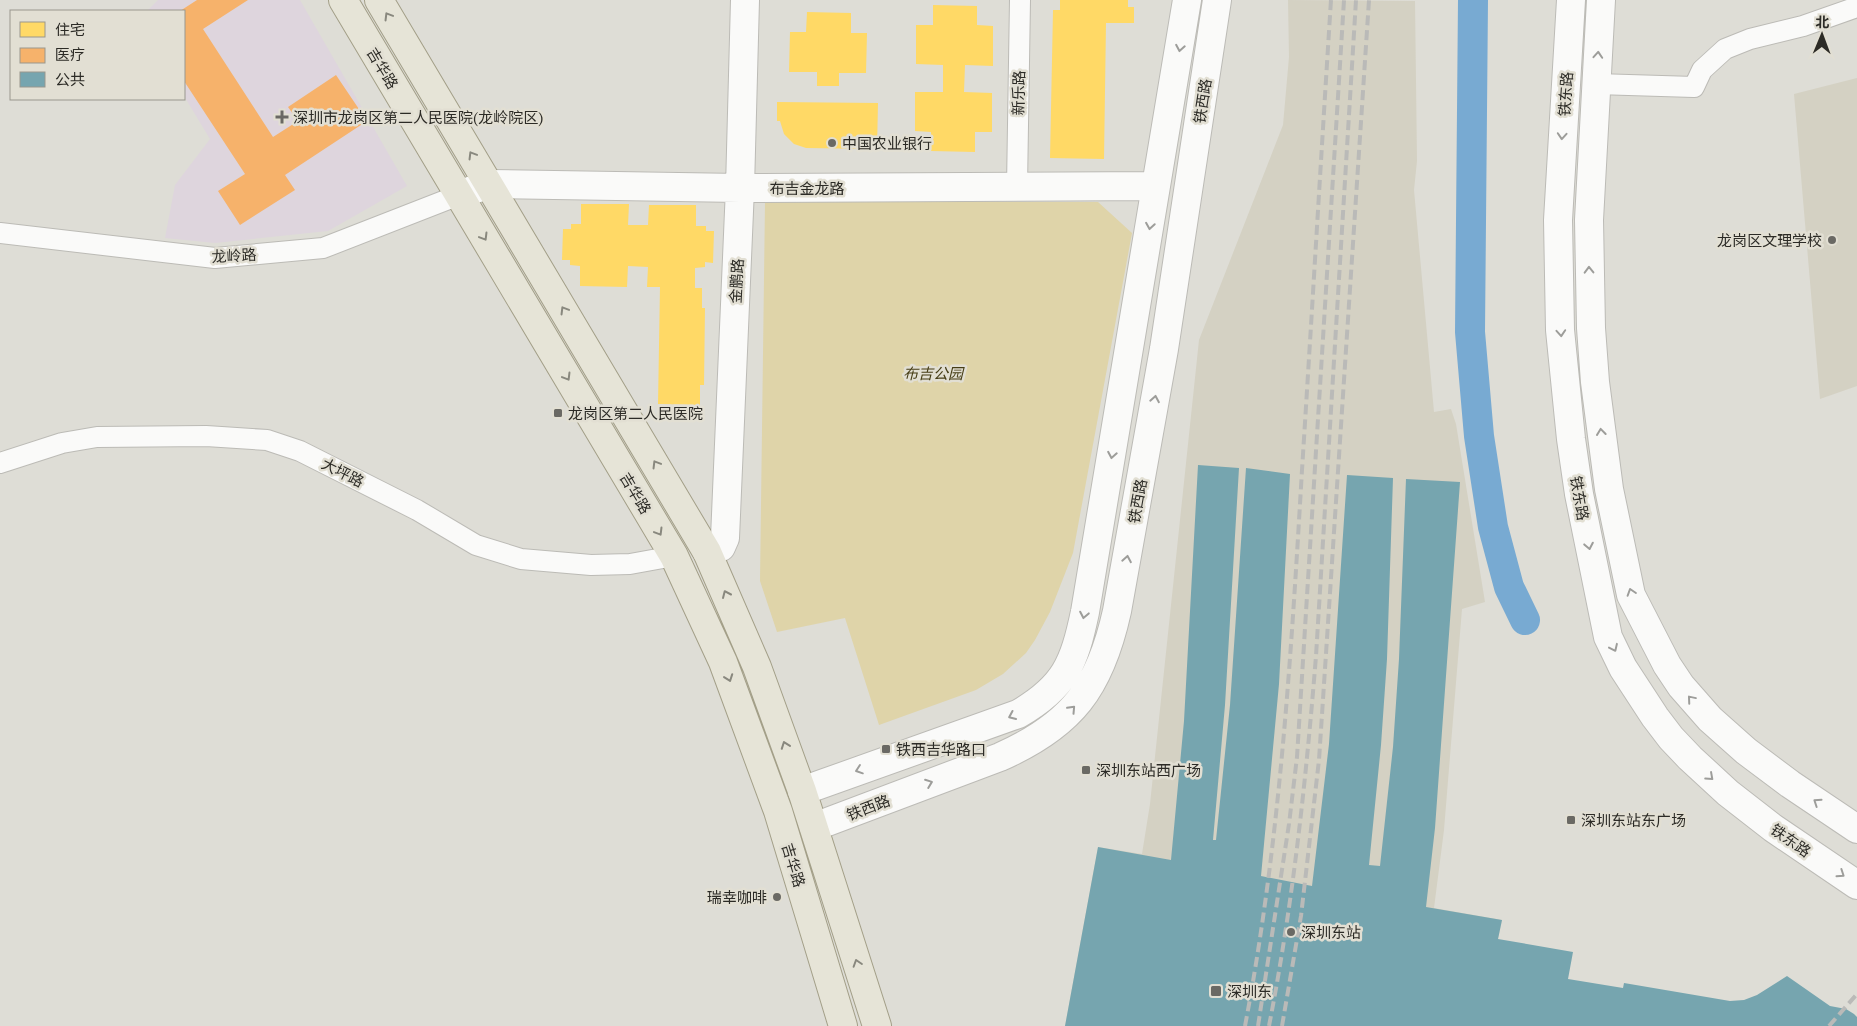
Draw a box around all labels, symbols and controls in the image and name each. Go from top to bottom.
legend [10,10,185,100]
north arrow [1797,10,1847,60]
one-way arrow [385,12,395,21]
text: 北 [1815,12,1829,31]
text: 住宅 [55,19,85,39]
text: 医疗 [55,44,85,64]
street label: 吉华路 [363,44,403,92]
one-way arrow [1175,44,1185,52]
one-way arrow [1593,51,1604,59]
text: 公共 [55,69,85,89]
street label: 新乐路 [1008,70,1028,116]
street label: 铁东路 [1553,71,1577,117]
street label: 铁西路 [1189,77,1215,125]
place label: 深圳市龙岗区第二人民医院(龙岭院区) [293,107,543,127]
marker: 深圳市龙岗区第二人民医院(龙岭院区) [275,110,289,124]
one-way arrow [1557,132,1568,140]
place label: 中国农业银行 [842,133,932,153]
marker: 中国农业银行 [826,137,838,149]
one-way arrow [468,152,478,161]
street label: 布吉金龙路 [769,178,845,198]
one-way arrow [1145,221,1155,230]
place label: 龙岗区文理学校 [1717,230,1822,250]
one-way arrow [478,232,488,241]
marker: 龙岗区文理学校 [1826,234,1838,246]
street label: 龙岭路 [211,244,257,266]
street label: 金鹏路 [725,258,747,304]
one-way arrow [1584,266,1594,274]
one-way arrow [560,306,570,315]
one-way arrow [1555,330,1566,338]
park label: 布吉公园 [903,363,965,383]
one-way arrow [561,372,571,381]
one-way arrow [1149,395,1160,404]
place label: 龙岗区第二人民医院 [568,403,703,423]
marker: 龙岗区第二人民医院 [552,407,564,419]
one-way arrow [1596,428,1606,436]
one-way arrow [1107,451,1117,459]
street label: 大坪路 [318,453,368,491]
one-way arrow [653,461,663,470]
street label: 吉华路 [616,469,656,517]
street label: 铁东路 [1566,474,1594,522]
street label: 铁西路 [1123,477,1151,525]
one-way arrow [653,526,663,535]
one-way arrow [1583,542,1594,551]
one-way arrow [1121,555,1131,563]
one-way arrow [1626,588,1636,596]
one-way arrow [721,590,732,599]
one-way arrow [1079,611,1090,619]
one-way arrow [1607,643,1618,652]
one-way arrow [723,673,733,682]
one-way arrow [1689,696,1697,705]
one-way arrow [1066,706,1075,715]
one-way arrow [1008,709,1017,720]
place label: 铁西吉华路口 [896,739,986,759]
one-way arrow [781,741,791,749]
marker: 铁西吉华路口 [880,743,892,755]
place label: 深圳东站西广场 [1096,760,1201,780]
marker: 深圳东站西广场 [1080,764,1092,776]
one-way arrow [856,765,864,775]
one-way arrow [1705,771,1714,780]
one-way arrow [925,779,933,789]
street label: 铁西路 [843,790,893,824]
one-way arrow [1813,799,1822,808]
place label: 深圳东站东广场 [1581,810,1686,830]
marker: 深圳东站东广场 [1565,814,1577,826]
street label: 铁东路 [1767,819,1815,861]
street label: 吉华路 [778,841,810,889]
one-way arrow [1835,868,1844,877]
place label: 瑞幸咖啡 [707,887,767,907]
marker: 瑞幸咖啡 [771,891,783,903]
place label: 深圳东站 [1301,922,1361,942]
marker: 深圳东站 [1285,926,1297,938]
one-way arrow [853,959,863,968]
place label: 深圳东 [1227,981,1272,1001]
marker: 深圳东 [1209,984,1223,998]

